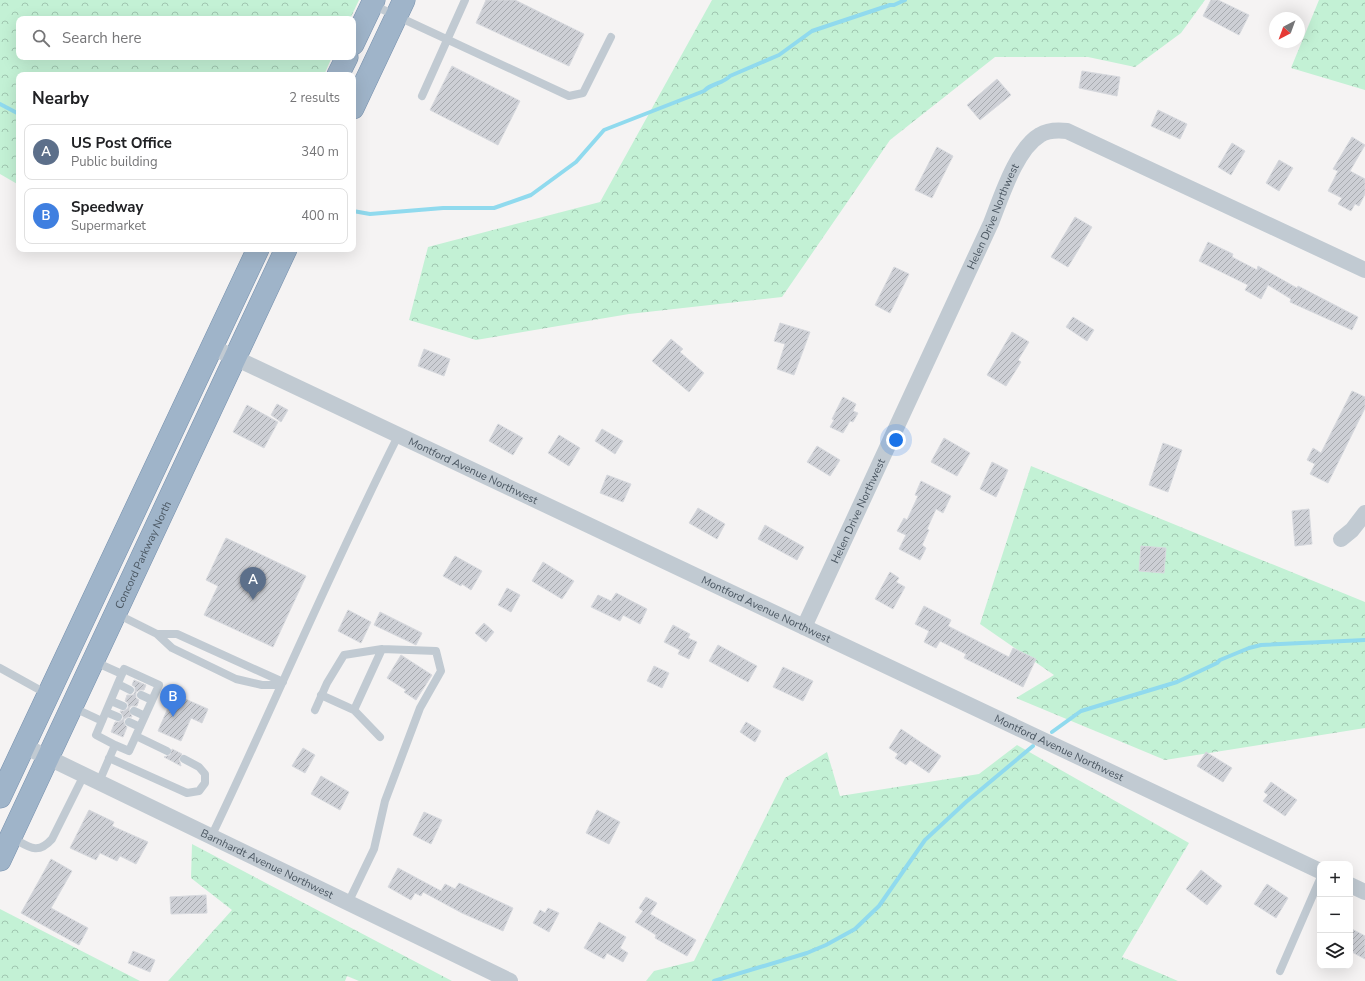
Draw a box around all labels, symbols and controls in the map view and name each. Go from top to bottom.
north arrow [1269,12,1305,48]
search box [16,16,356,60]
icon: search [30,27,52,49]
text: Search here [62,28,142,48]
text: Nearby [32,87,89,110]
text: 2 results [289,89,340,107]
text: US Post Office [71,133,172,153]
text: A [41,143,51,161]
text: 340 m [301,143,339,161]
text: Public building [71,153,158,171]
street label: Helen Drive Northwest [964,161,1023,272]
text: Speedway [71,197,143,217]
text: B [42,207,50,225]
text: 400 m [301,207,339,225]
text: Supermarket [71,217,146,235]
your location [886,430,906,450]
street label: Montford Avenue Northwest [406,434,540,508]
street label: Helen Drive Northwest [827,456,889,566]
street label: Concord Parkway North [112,499,175,611]
pin: A [240,567,266,600]
street label: Montford Avenue Northwest [699,573,833,647]
pin: B [160,684,186,717]
street label: Montford Avenue Northwest [992,711,1126,785]
street label: Barnhardt Avenue Northwest [198,826,336,902]
map controls [1317,861,1353,969]
button: + [1317,861,1353,897]
button: − [1317,897,1353,933]
button: layers [1317,933,1353,969]

